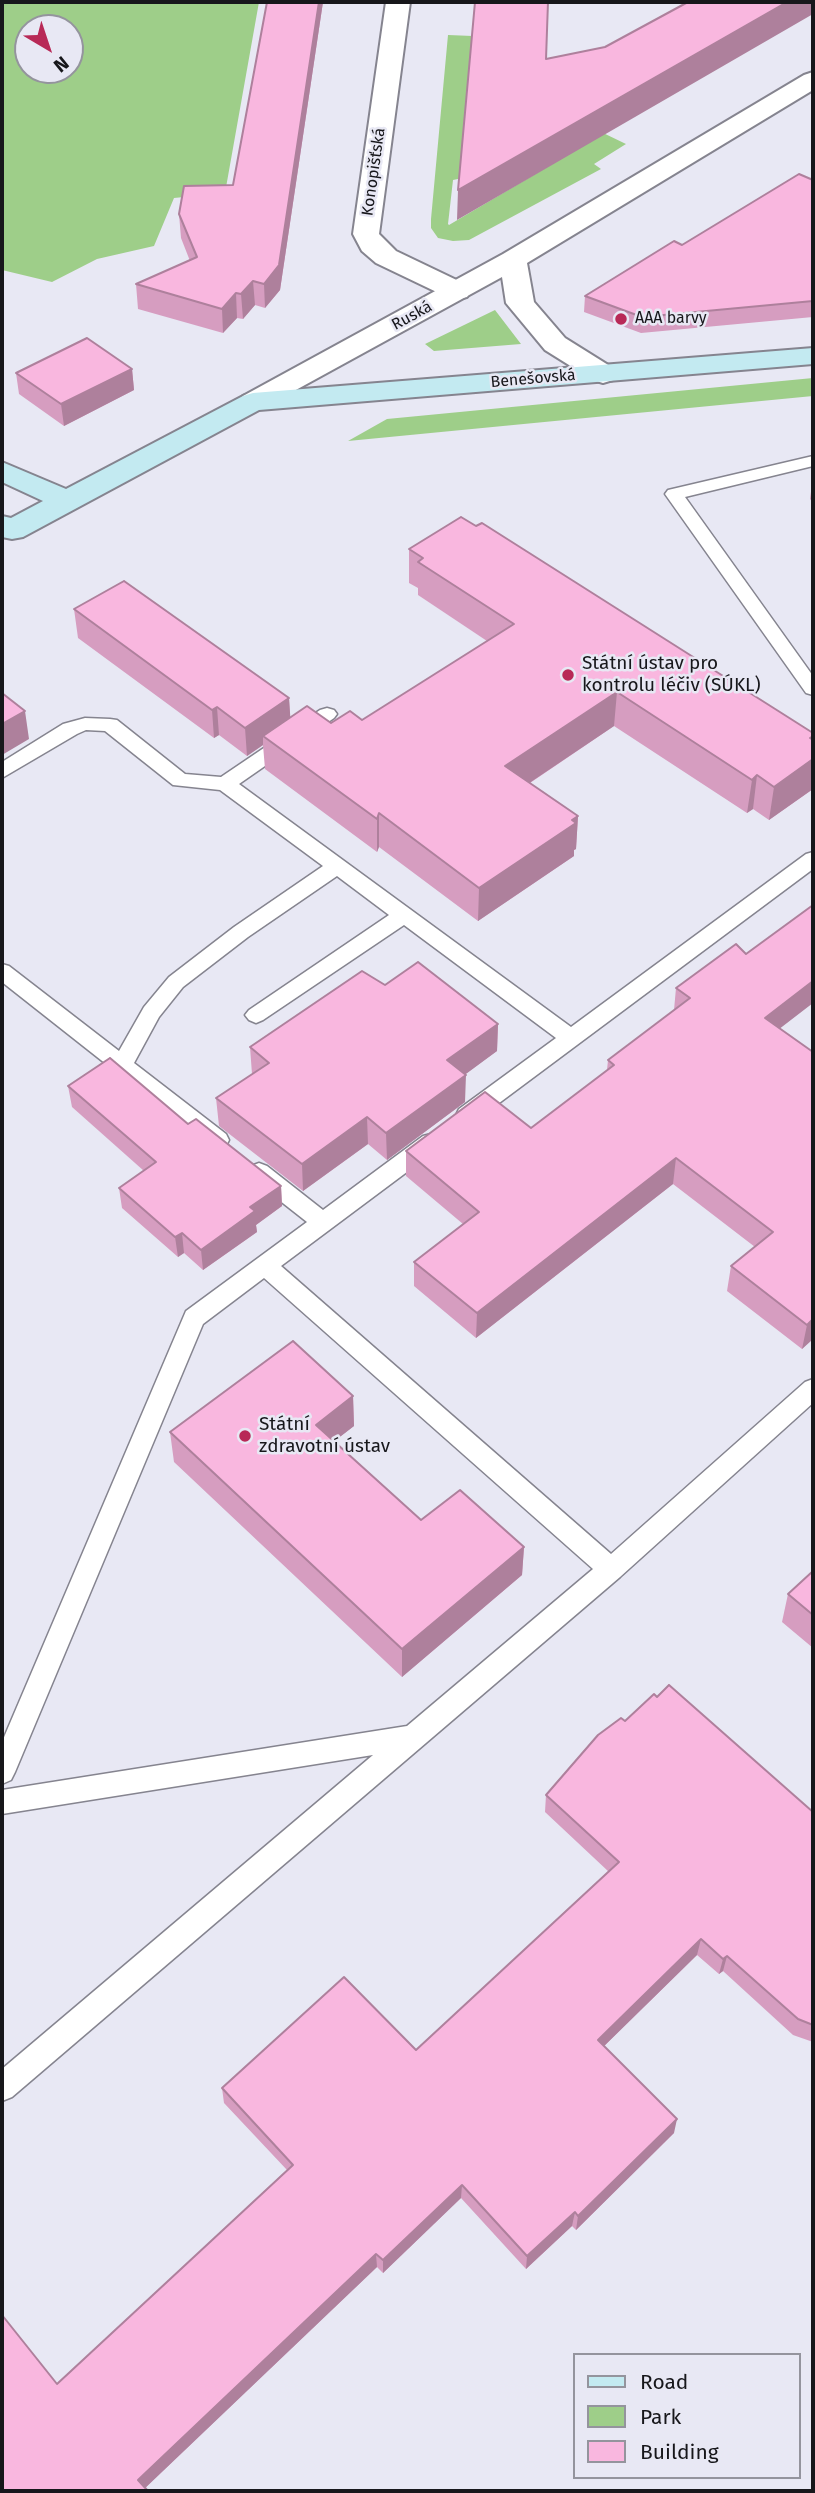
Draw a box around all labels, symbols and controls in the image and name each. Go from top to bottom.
north arrow [14,14,84,84]
text: N [49,51,73,77]
street label: Konopišťská [358,127,390,217]
street label: Ruská [388,297,436,335]
place label: AAA barvy [635,309,707,329]
marker: AAA barvy [613,311,629,327]
street label: Benešovská [490,366,576,392]
place label: Státní ústav pro kontrolu léčiv (SÚKL) [582,653,761,697]
marker: Státní ústav pro kontrolu léčiv (SÚKL) [560,667,576,683]
place label: Státní zdravotní ústav [259,1414,390,1458]
marker: Státní zdravotní ústav [237,1428,253,1444]
legend [574,2353,801,2479]
text: Road [640,2369,688,2395]
text: Park [640,2404,681,2430]
text: Building [640,2439,719,2465]

